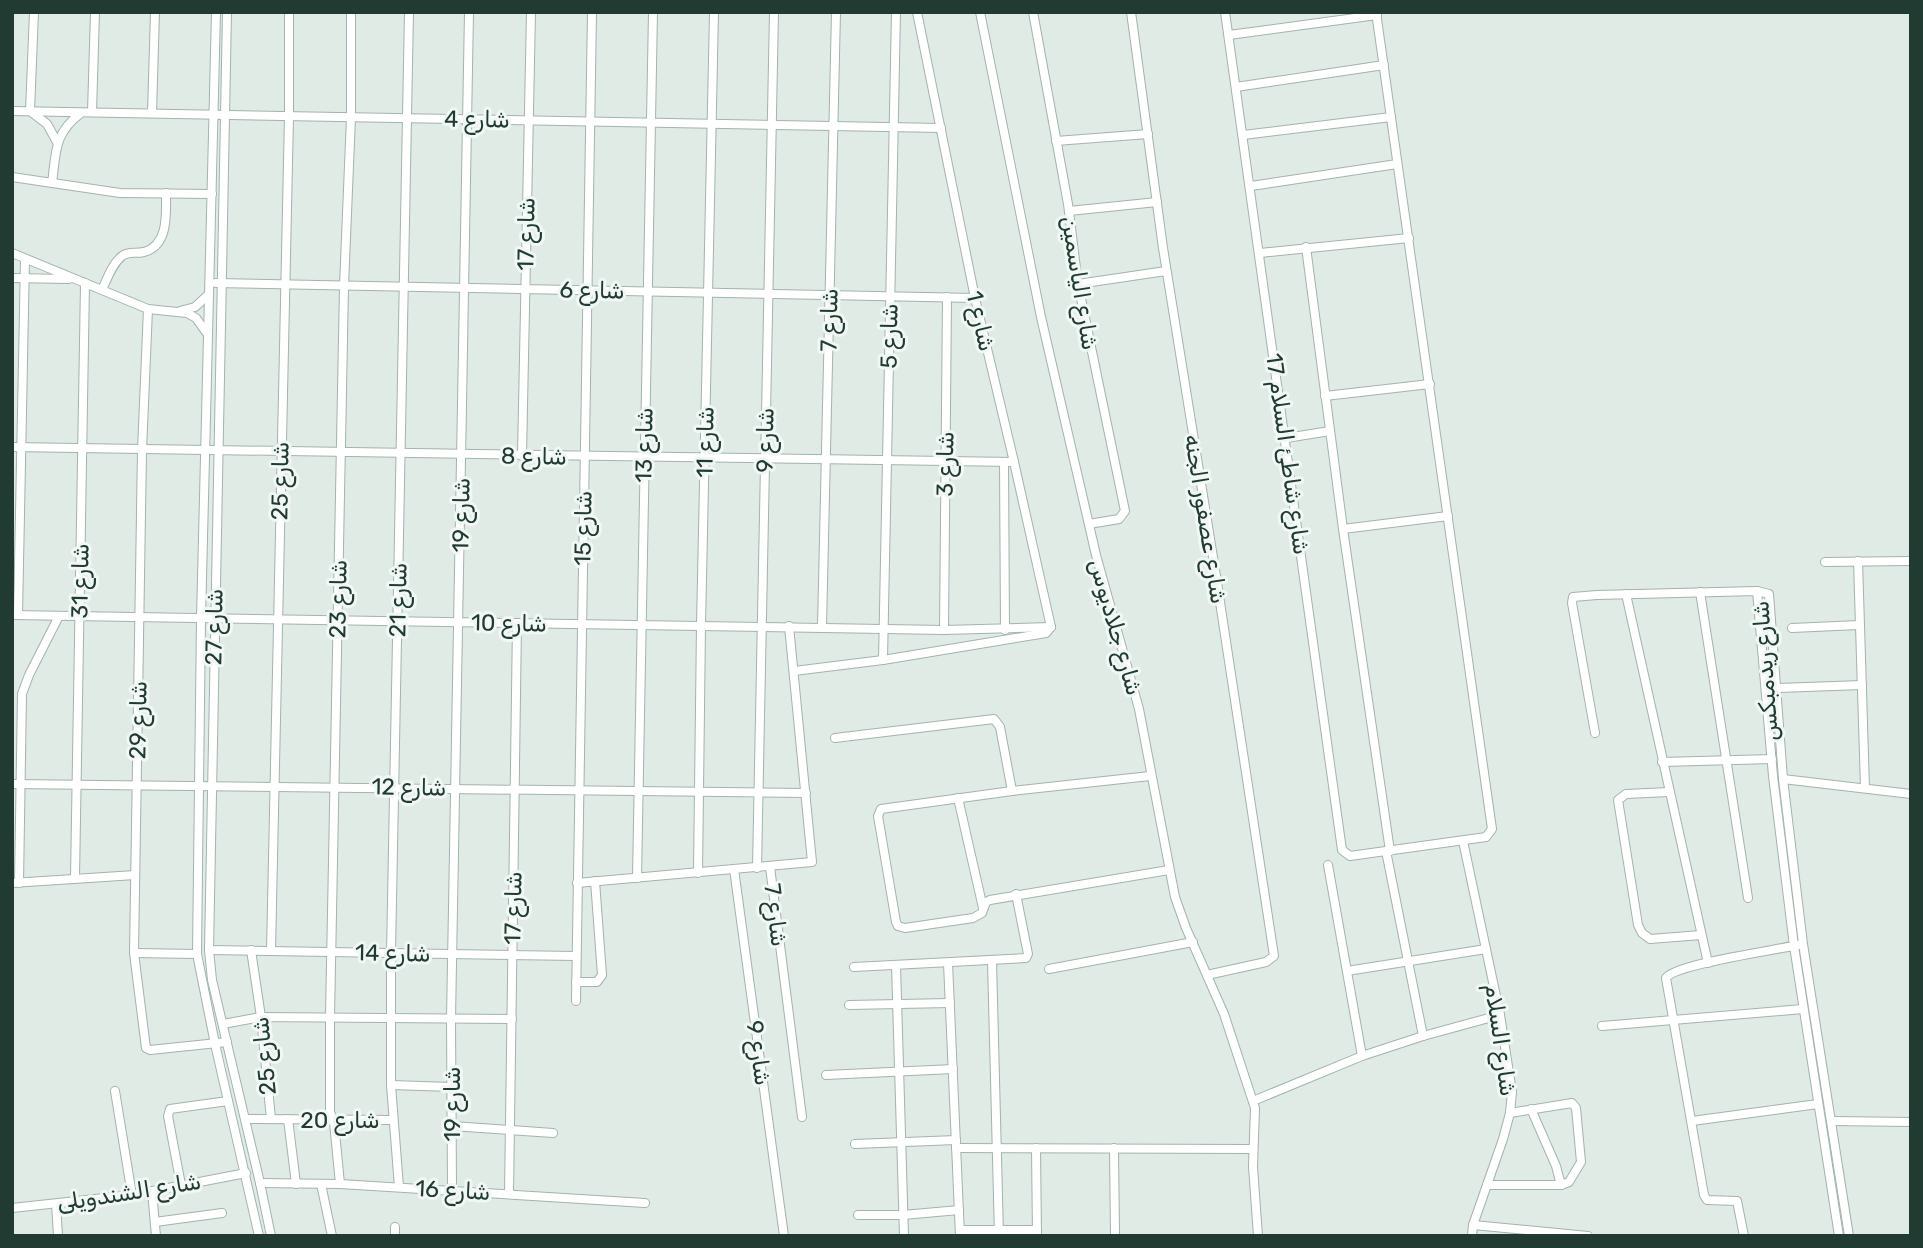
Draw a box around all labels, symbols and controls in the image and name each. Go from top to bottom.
street label: شارع 4 [444,104,510,136]
street label: شارع 17 [511,197,543,271]
street label: شارع الياسمين [1054,214,1104,352]
street label: شارع 6 [559,275,625,307]
street label: شارع 7 [814,288,846,352]
street label: شارع 1 [959,288,1002,354]
street label: شارع 5 [874,303,906,369]
street label: شارع شاطئ السلام 17 [1258,351,1316,557]
street label: شارع 11 [690,406,722,478]
street label: شارع 13 [629,407,661,483]
street label: شارع 9 [750,407,782,473]
street label: شارع 3 [930,431,962,497]
street label: شارع عصفور الجنه [1177,432,1233,606]
street label: شارع 25 [265,441,297,521]
street label: شارع 8 [501,441,567,473]
street label: شارع 19 [446,477,478,553]
street label: شارع 15 [568,490,600,566]
street label: شارع 31 [65,543,97,619]
street label: شارع جلاديوس [1081,555,1149,699]
street label: شارع 23 [323,559,355,639]
street label: شارع 21 [383,562,415,638]
street label: شارع 27 [199,588,231,666]
street label: شارع ريدمبكس [1746,600,1786,742]
street label: شارع 10 [471,608,547,640]
street label: شارع 29 [123,680,155,760]
street label: شارع 12 [371,772,447,804]
street label: شارع 17 [498,871,530,945]
street label: شارع 7 [756,882,794,948]
street label: شارع 14 [355,938,431,970]
street label: شارع السلام [1477,982,1523,1098]
street label: شارع 25 [246,1015,284,1097]
street label: شارع 9 [739,1019,777,1087]
street label: شارع 19 [438,1067,468,1141]
street label: شارع 20 [300,1106,380,1136]
street label: شارع الشندويلى [55,1167,203,1219]
street label: شارع 16 [415,1174,491,1208]

